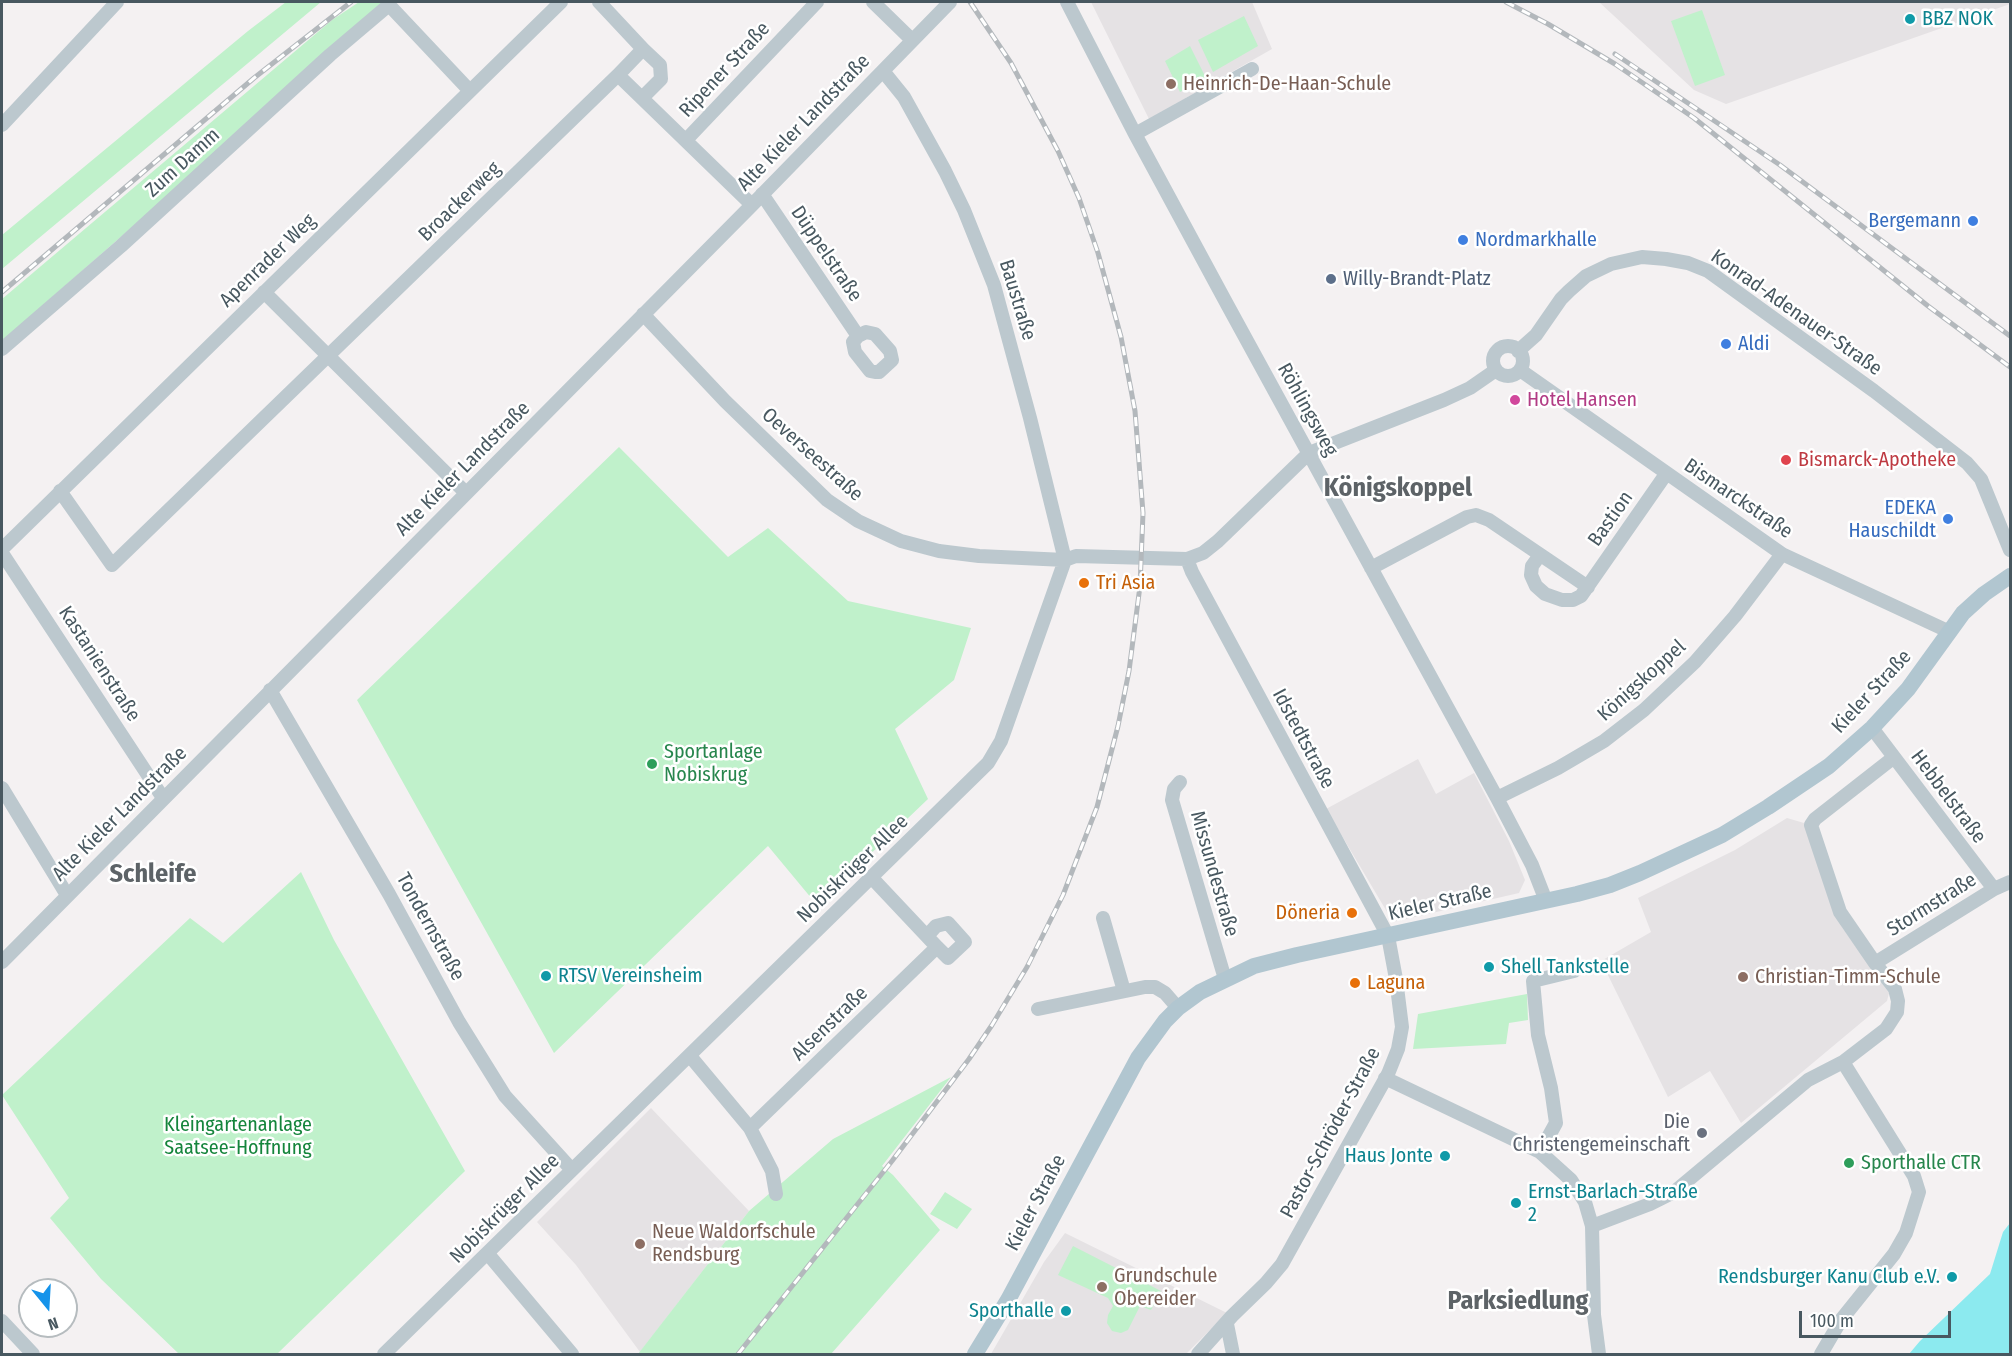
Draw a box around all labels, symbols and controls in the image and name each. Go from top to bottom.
place label: BBZ NOK [1922,7,1993,31]
marker: BBZ NOK [1903,12,1917,26]
street label: Ripener Straße [675,17,775,123]
street label: Alte Kieler Landstraße [733,50,875,196]
place label: Heinrich-De-Haan-Schule [1183,72,1391,96]
marker: Heinrich-De-Haan-Schule [1164,77,1178,91]
street label: Zum Damm [141,123,225,203]
street label: Broackerweg [414,157,506,247]
street label: Düppelstraße [785,202,867,306]
street label: Apenrader Weg [215,209,321,313]
place label: Bergemann [1868,209,1961,233]
marker: Bergemann [1966,214,1980,228]
place label: Nordmarkhalle [1475,228,1597,252]
marker: Nordmarkhalle [1456,233,1470,247]
street label: Konrad-Adenauer-Straße [1706,245,1886,381]
street label: Baustraße [993,257,1041,343]
place label: Willy-Brandt-Platz [1343,267,1491,291]
marker: Willy-Brandt-Platz [1324,272,1338,286]
place label: Aldi [1738,332,1769,356]
marker: Aldi [1719,337,1733,351]
street label: Röhlingsweg [1272,359,1342,461]
place label: Hotel Hansen [1527,388,1637,412]
marker: Hotel Hansen [1508,393,1522,407]
street label: Alte Kieler Landstraße [391,397,535,541]
street label: Oeverseestraße [756,403,868,507]
place label: Bismarck-Apotheke [1798,448,1956,472]
marker: Bismarck-Apotheke [1779,453,1793,467]
street label: Bismarckstraße [1679,454,1797,544]
district label: Königskoppel [1324,473,1472,505]
street label: Bastion [1583,487,1639,551]
place label: EDEKA Hauschildt [1849,496,1936,543]
marker: EDEKA Hauschildt [1941,512,1955,526]
place label: Tri Asia [1096,571,1155,595]
marker: Tri Asia [1077,576,1091,590]
street label: Kastanienstraße [53,602,145,726]
street label: Königskoppel [1593,635,1691,727]
street label: Kieler Straße [1827,645,1917,739]
street label: Idstedtstraße [1267,685,1339,793]
place label: Sportanlage Nobiskrug [664,740,763,787]
street label: Alte Kieler Landstraße [48,742,192,886]
street label: Hebbelstraße [1905,746,1991,848]
marker: Sportanlage Nobiskrug [645,757,659,771]
street label: Missundestraße [1185,808,1243,940]
street label: Nobiskrüger Allee [793,810,913,928]
district label: Schleife [110,859,196,891]
street label: Stormstraße [1883,868,1981,942]
street label: Tondernstraße [391,869,469,985]
street label: Kieler Straße [1386,879,1494,927]
place label: Döneria [1276,901,1340,925]
marker: Döneria [1345,906,1359,920]
place label: Shell Tankstelle [1501,955,1629,979]
marker: Shell Tankstelle [1482,960,1496,974]
place label: RTSV Vereinsheim [558,964,703,988]
place label: Christian-Timm-Schule [1755,965,1941,989]
marker: RTSV Vereinsheim [539,969,553,983]
marker: Christian-Timm-Schule [1736,970,1750,984]
place label: Laguna [1367,971,1425,995]
marker: Laguna [1348,976,1362,990]
street label: Alsenstraße [787,982,873,1066]
street label: Pastor-Schröder-Straße [1276,1044,1386,1222]
place label: Die Christengemeinschaft [1512,1110,1690,1157]
park label: Kleingartenanlage Saatsee-Hoffnung [164,1113,312,1160]
marker: Die Christengemeinschaft [1695,1126,1709,1140]
place label: Haus Jonte [1345,1144,1433,1168]
street label: Nobiskrüger Allee [445,1149,565,1269]
marker: Haus Jonte [1438,1149,1452,1163]
street label: Kieler Straße [1001,1151,1071,1255]
place label: Sporthalle CTR [1861,1151,1981,1175]
marker: Sporthalle CTR [1842,1156,1856,1170]
place label: Ernst-Barlach-Straße 2 [1528,1180,1698,1227]
marker: Ernst-Barlach-Straße 2 [1509,1196,1523,1210]
place label: Neue Waldorfschule Rendsburg [652,1220,816,1267]
marker: Neue Waldorfschule Rendsburg [633,1237,647,1251]
place label: Grundschule Obereider [1114,1264,1217,1311]
place label: Rendsburger Kanu Club e.V. [1718,1265,1940,1289]
marker: Rendsburger Kanu Club e.V. [1945,1270,1959,1284]
north arrow [18,1278,78,1338]
marker: Grundschule Obereider [1095,1280,1109,1294]
district label: Parksiedlung [1447,1286,1589,1318]
place label: Sporthalle [969,1299,1054,1323]
scale bar [1802,1299,1954,1337]
marker: Sporthalle [1059,1304,1073,1318]
text: 100 m [1810,1310,1854,1332]
text: N [46,1313,61,1334]

